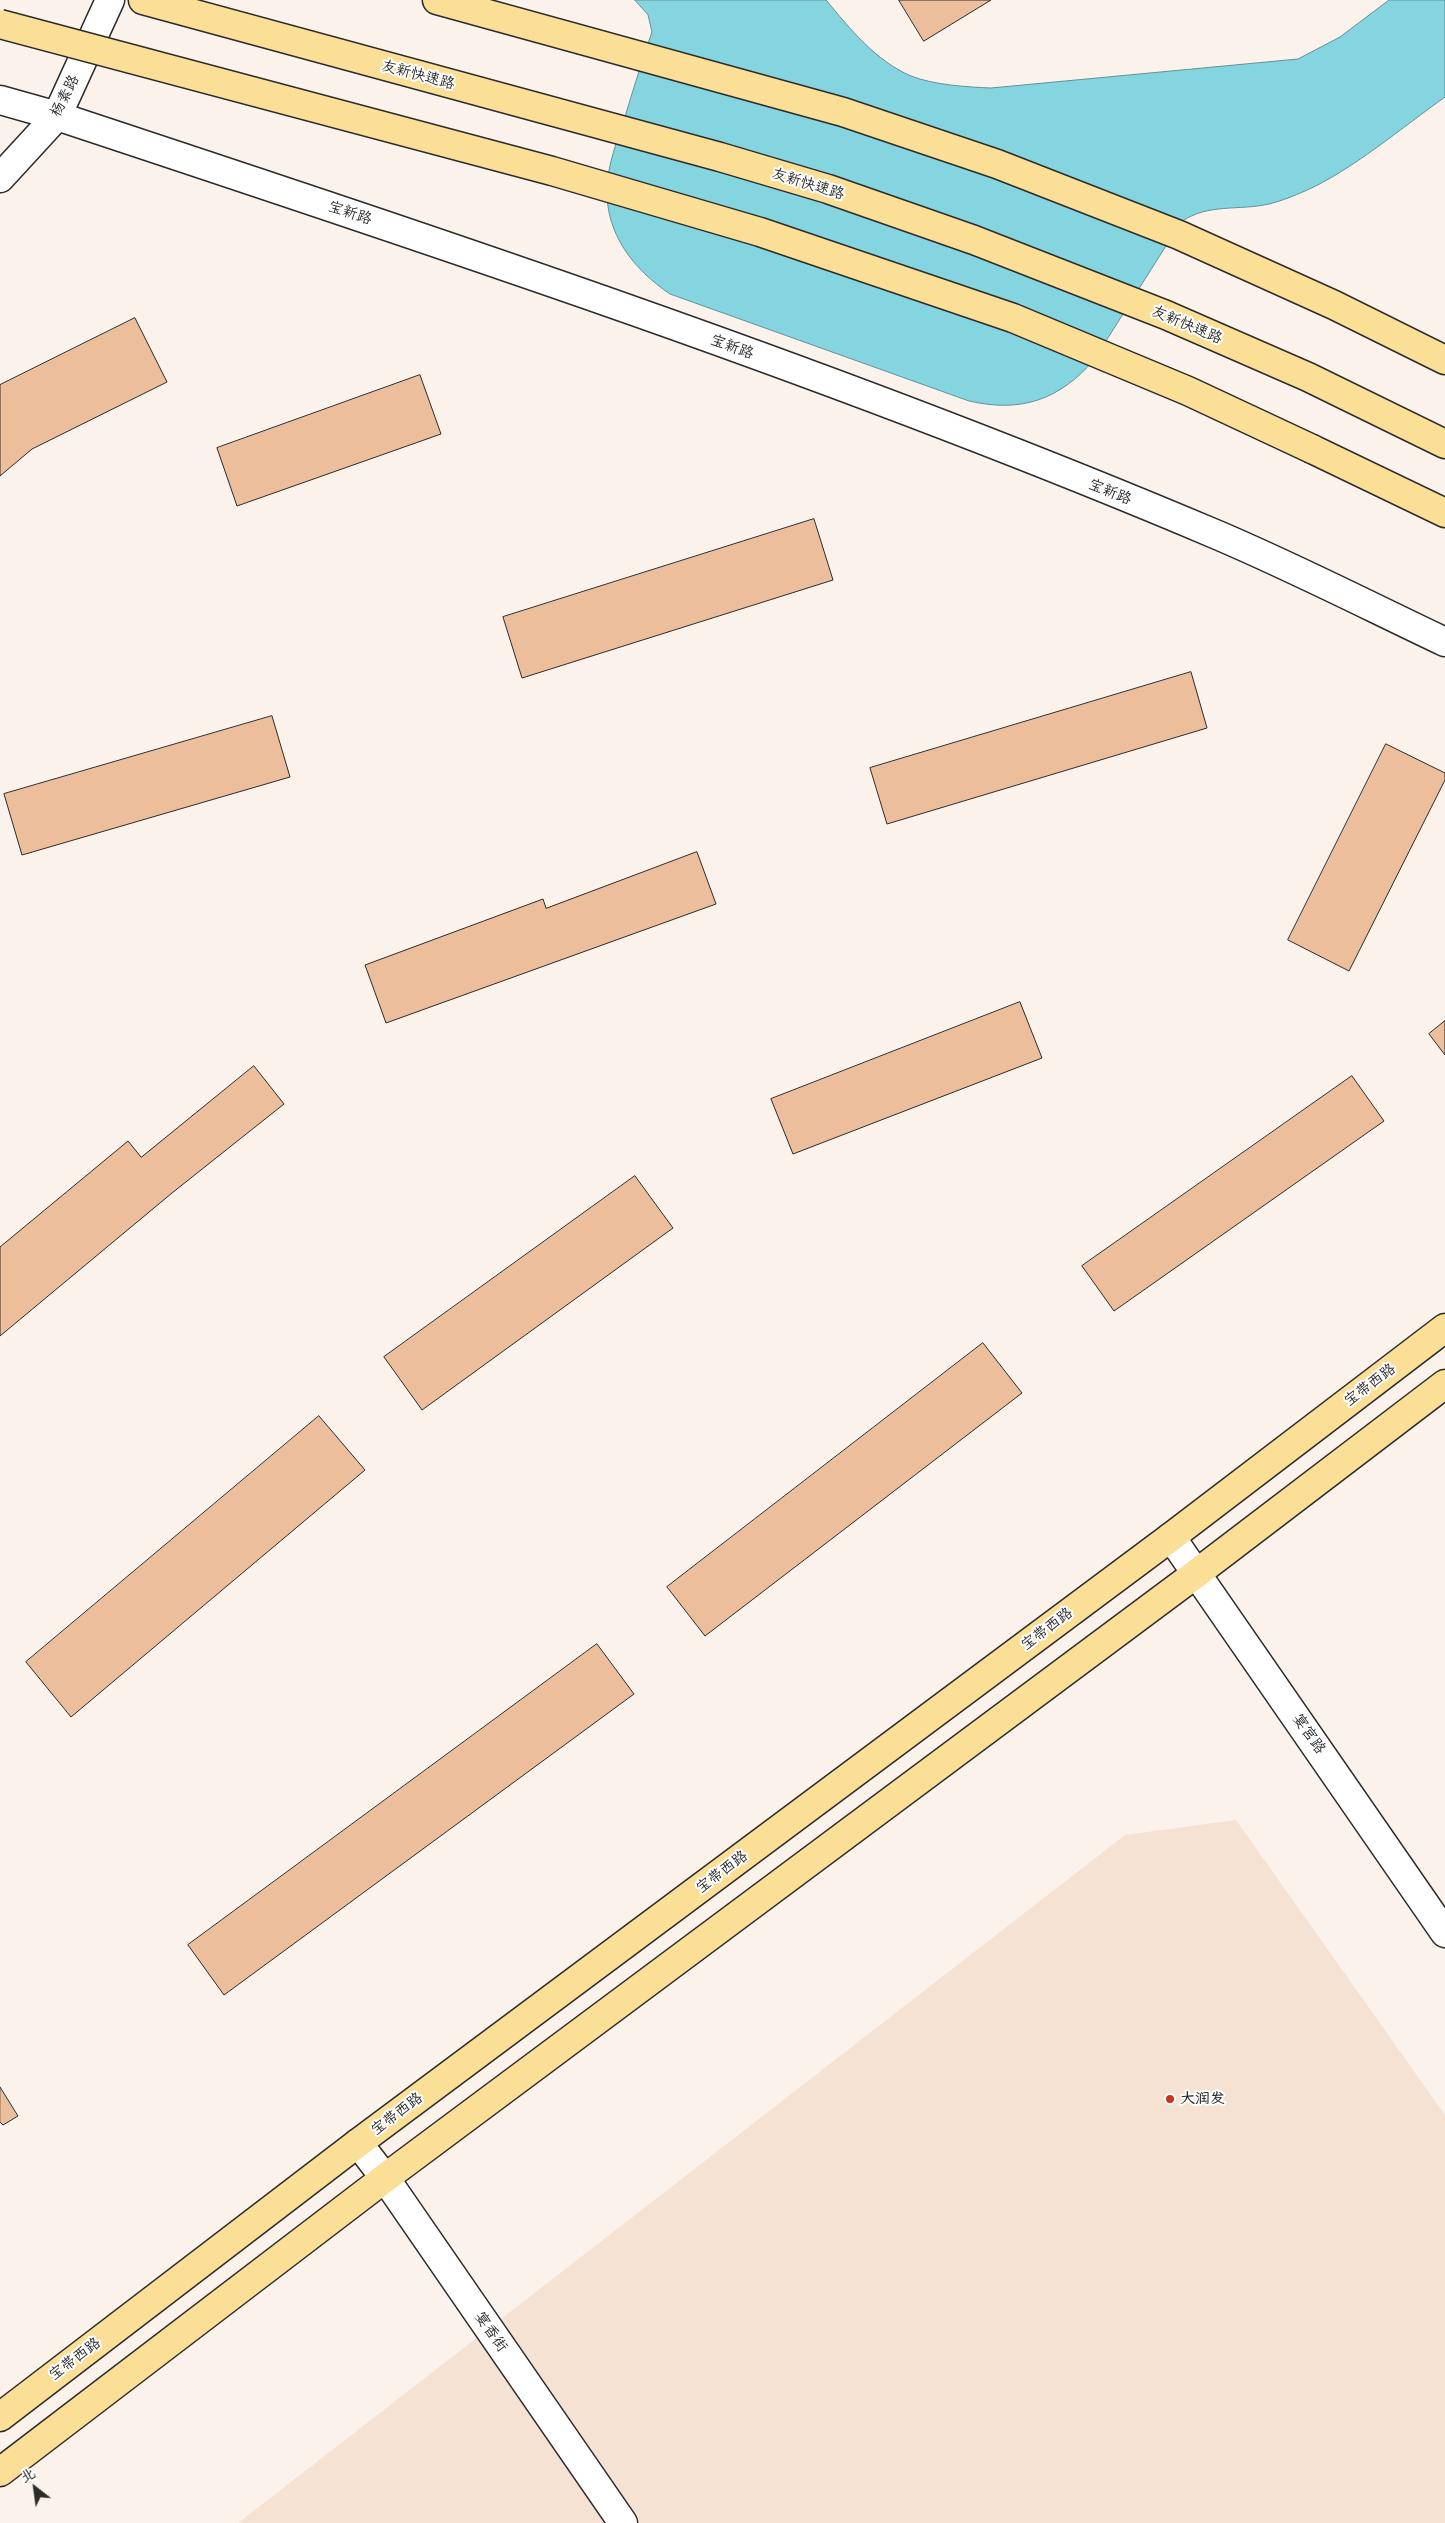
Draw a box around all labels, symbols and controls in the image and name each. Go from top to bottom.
street label: 友新快速路 [379,57,457,93]
street label: 杨素路 [47,72,83,120]
street label: 友新快速路 [770,164,846,204]
street label: 宝新路 [326,197,374,229]
street label: 友新快速路 [1149,302,1225,348]
street label: 宝新路 [708,331,756,363]
street label: 宝新路 [1086,475,1134,509]
street label: 宝带西路 [1341,1360,1399,1410]
street label: 宝带西路 [1018,1604,1076,1654]
street label: 宴宫路 [1289,1710,1329,1758]
street label: 宝带西路 [693,1847,751,1897]
street label: 宝带西路 [368,2089,426,2139]
place label: 大润发 [1180,2090,1225,2108]
marker: 大润发 [1164,2093,1176,2105]
street label: 宴香街 [471,2308,511,2356]
street label: 宝带西路 [46,2334,104,2384]
north arrow [10,2463,60,2513]
text: 北 [17,2464,38,2486]

